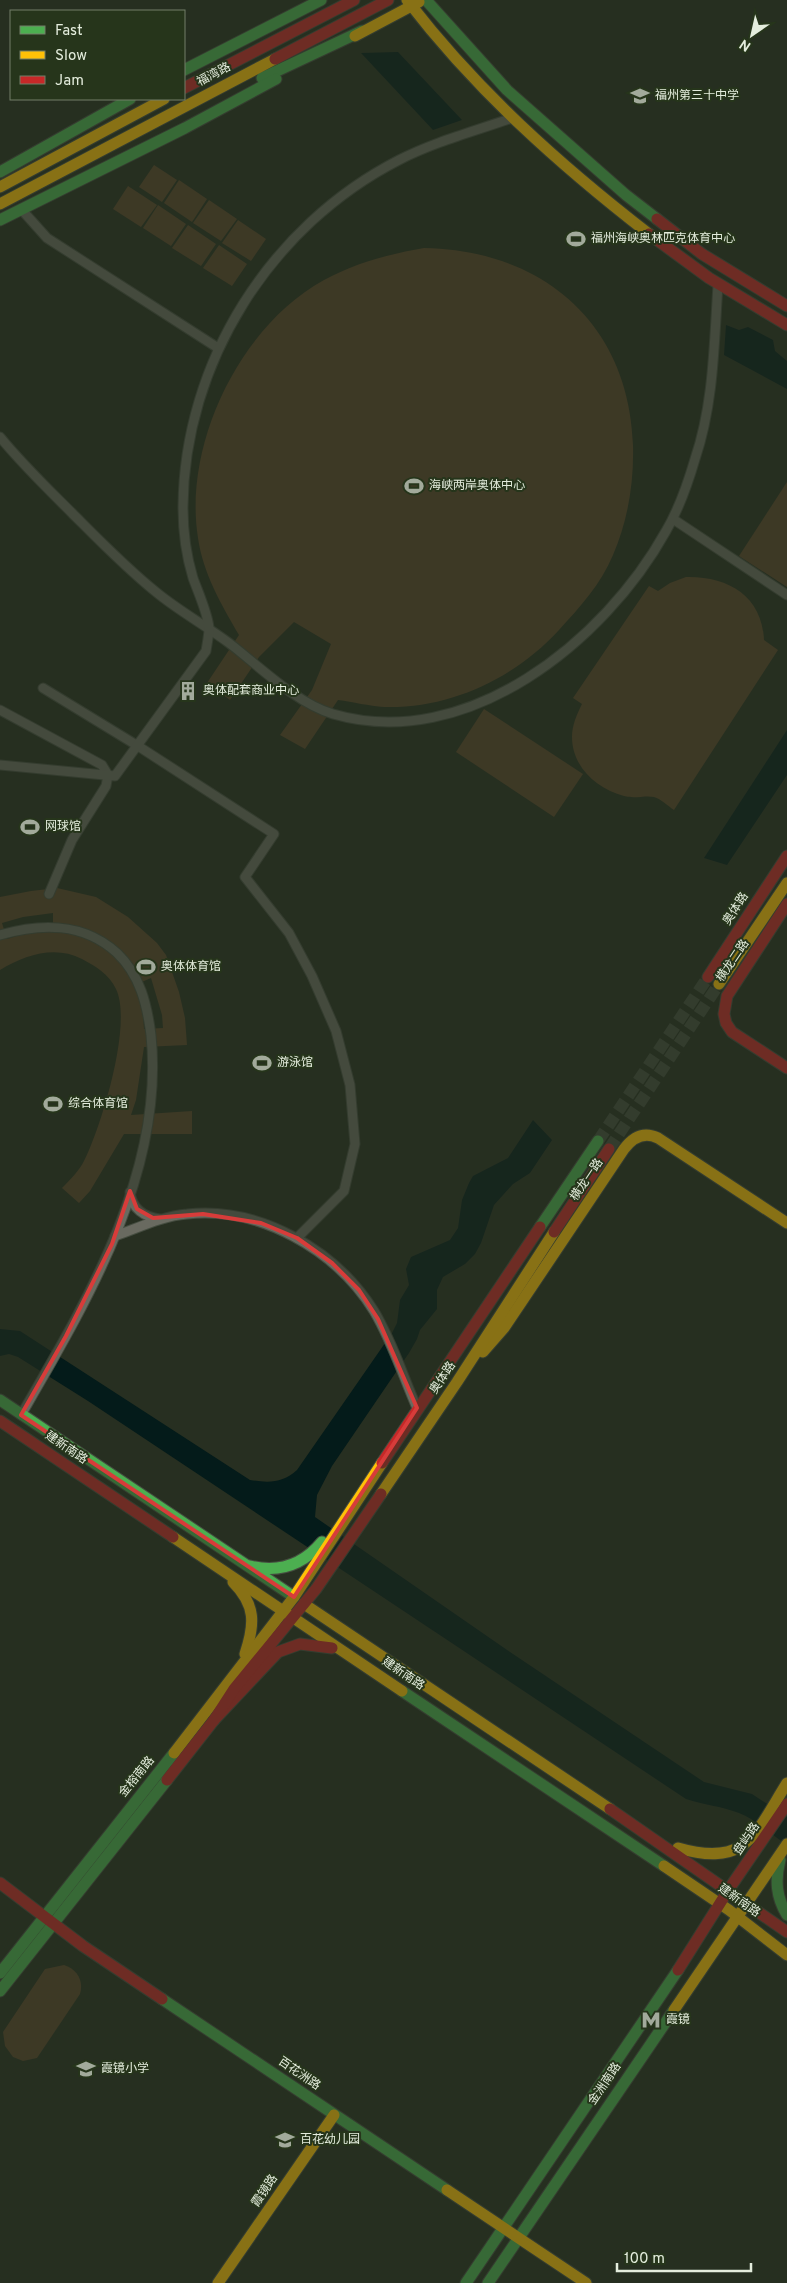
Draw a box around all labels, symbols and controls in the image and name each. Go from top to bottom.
legend [10,10,185,100]
north arrow [727,10,777,60]
text: Fast [55,22,83,41]
text: N [737,35,754,54]
text: Slow [55,47,87,66]
street label: 福湾路 [194,59,234,91]
text: Jam [55,72,84,91]
school or university icon: 福州第三十中学 [629,85,651,107]
place label: 福州第三十中学 [655,88,739,104]
sports icon: 福州海峡奥林匹克体育中心 [565,228,587,250]
place label: 福州海峡奥林匹克体育中心 [591,231,735,247]
sports icon: 海峡两岸奥体中心 [403,475,425,497]
place label: 海峡两岸奥体中心 [429,478,525,494]
building icon: 奥体配套商业中心 [177,680,199,702]
place label: 奥体配套商业中心 [203,683,299,699]
sports icon: 网球馆 [19,816,41,838]
place label: 网球馆 [45,819,81,835]
street label: 奥体路 [719,890,753,928]
street label: 横龙二路 [713,937,753,985]
sports icon: 奥体体育馆 [135,956,157,978]
place label: 奥体体育馆 [161,959,221,975]
sports icon: 游泳馆 [251,1052,273,1074]
place label: 游泳馆 [277,1055,313,1071]
sports icon: 综合体育馆 [42,1093,64,1115]
place label: 综合体育馆 [68,1096,128,1112]
street label: 横龙一路 [567,1156,607,1204]
street label: 奥体路 [426,1359,460,1397]
street label: 建新南路 [42,1428,90,1468]
street label: 建新南路 [379,1654,427,1694]
street label: 金榕南路 [116,1753,158,1801]
street label: 盘屿路 [730,1820,764,1858]
street label: 建新南路 [715,1881,763,1921]
metro station icon: 霞镜 [640,2009,662,2031]
place label: 霞镜 [666,2012,690,2028]
street label: 百花洲路 [275,2054,323,2094]
school or university icon: 霞镜小学 [75,2058,97,2080]
street label: 金洲南路 [585,2060,625,2108]
place label: 霞镜小学 [101,2061,149,2077]
school or university icon: 百花幼儿园 [274,2129,296,2151]
place label: 百花幼儿园 [300,2132,360,2148]
street label: 霞镜路 [248,2172,282,2210]
scale bar [617,2240,751,2272]
text: 100 m [624,2250,665,2269]

